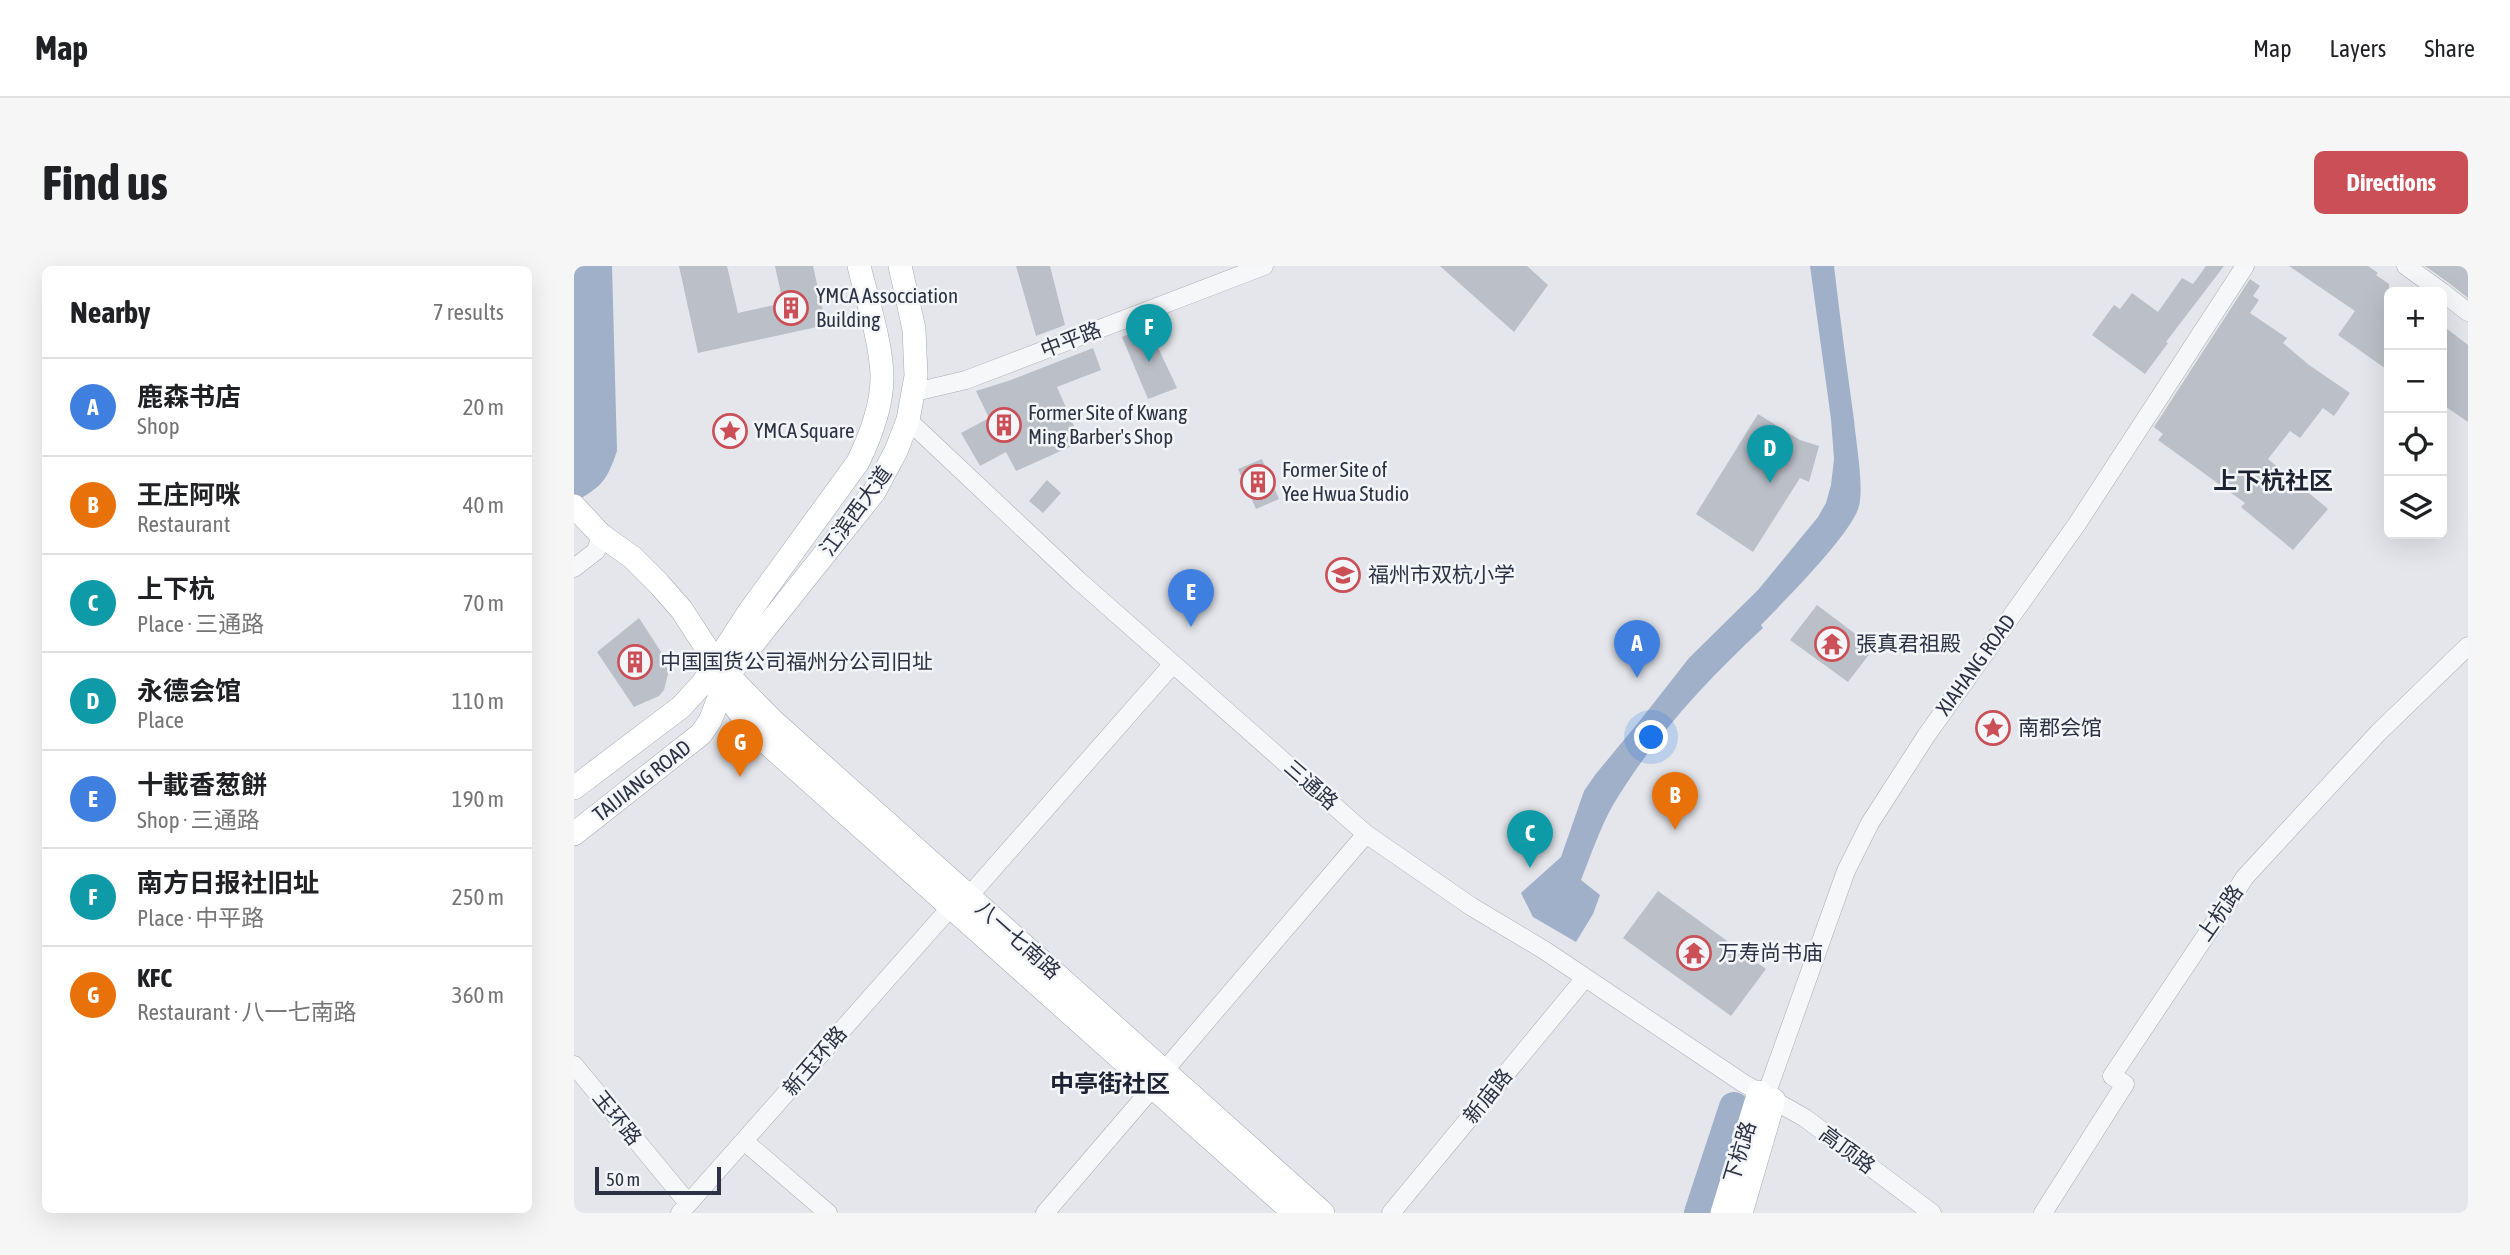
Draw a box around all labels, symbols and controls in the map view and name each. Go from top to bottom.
text: Map [35,29,88,67]
text: Map [2253,35,2292,62]
text: Layers [2330,35,2386,62]
text: Share [2424,35,2475,62]
button: Directions [2314,151,2468,214]
text: Find us [42,154,168,210]
place label: YMCA Assocciation Building [816,283,958,331]
map controls [2384,287,2447,539]
button: + [2384,287,2447,350]
building icon: YMCA Assocciation Building [772,289,810,327]
text: Nearby [70,295,150,329]
text: 7 results [433,299,504,325]
pin: F [1126,304,1172,362]
street label: 中平路 [1037,317,1104,362]
button: − [2384,350,2447,413]
text: 鹿森书店 [137,382,241,412]
text: A [87,394,99,420]
text: 20 m [463,394,504,420]
place label: Former Site of Kwang Ming Barber's Shop [1028,400,1187,448]
building icon: Former Site of Kwang Ming Barber's Shop [985,406,1023,444]
place icon: YMCA Square [711,412,749,450]
text: Shop [137,413,180,439]
button: locate [2384,413,2447,476]
place label: YMCA Square [754,418,854,442]
pin: D [1747,425,1793,483]
place label: Former Site of Yee Hwua Studio [1282,457,1409,505]
street label: 江滨西大道 [815,461,896,560]
building icon: Former Site of Yee Hwua Studio [1239,463,1277,501]
district label: 上下杭社区 [2213,467,2333,494]
button: layers [2384,476,2447,539]
text: 王庄阿咪 [137,480,241,510]
text: B [88,492,98,518]
text: 40 m [463,492,504,518]
text: Restaurant [137,511,230,537]
school or university icon: 福州市双杭小学 [1324,556,1362,594]
place label: 福州市双杭小学 [1368,562,1515,586]
pin: E [1168,569,1214,627]
text: 上下杭 [137,574,215,604]
text: C [88,590,98,616]
text: 70 m [463,590,504,616]
street label: XIAHANG ROAD [1931,609,2020,719]
text: Place · 三通路 [137,611,264,637]
pin: A [1614,620,1660,678]
temple icon: 張真君祖殿 [1813,625,1851,663]
place label: 張真君祖殿 [1856,631,1961,655]
building icon: 中国国货公司福州分公司旧址 [616,643,654,681]
place label: 中国国货公司福州分公司旧址 [660,649,933,673]
text: 永德会馆 [137,676,241,706]
text: D [87,688,99,714]
text: 110 m [452,688,504,714]
text: Place [137,707,184,733]
place icon: 南郡会馆 [1974,709,2012,747]
place label: 南郡会馆 [2018,715,2102,739]
pin: G [717,719,763,777]
your location [1634,720,1668,754]
street label: TAIJIANG ROAD [588,735,695,826]
street label: 三通路 [1280,755,1343,814]
text: 十載香葱餅 [137,770,267,800]
pin: B [1652,772,1698,830]
text: E [88,786,98,812]
text: 190 m [452,786,504,812]
text: Shop · 三通路 [137,807,260,833]
pin: C [1507,810,1553,868]
text: 南方日报社旧址 [137,868,319,898]
street label: 上杭路 [2191,880,2247,945]
text: F [88,884,98,910]
text: 250 m [452,884,504,910]
street label: 八一七南路 [972,895,1066,983]
text: Place · 中平路 [137,905,264,931]
temple icon: 万寿尚书庙 [1675,934,1713,972]
place label: 万寿尚书庙 [1718,940,1823,964]
text: KFC [137,963,172,993]
text: G [87,982,99,1008]
text: 360 m [452,982,504,1008]
text: Restaurant · 八一七南路 [137,999,357,1025]
street label: 新玉环路 [778,1021,851,1100]
street label: 新庙路 [1458,1063,1516,1127]
district label: 中亭街社区 [1050,1070,1170,1097]
street label: 玉环路 [589,1085,647,1149]
street label: 下杭路 [1718,1118,1760,1185]
street label: 高顶路 [1815,1121,1880,1178]
scale bar [595,1164,721,1196]
text: 50 m [606,1168,640,1190]

